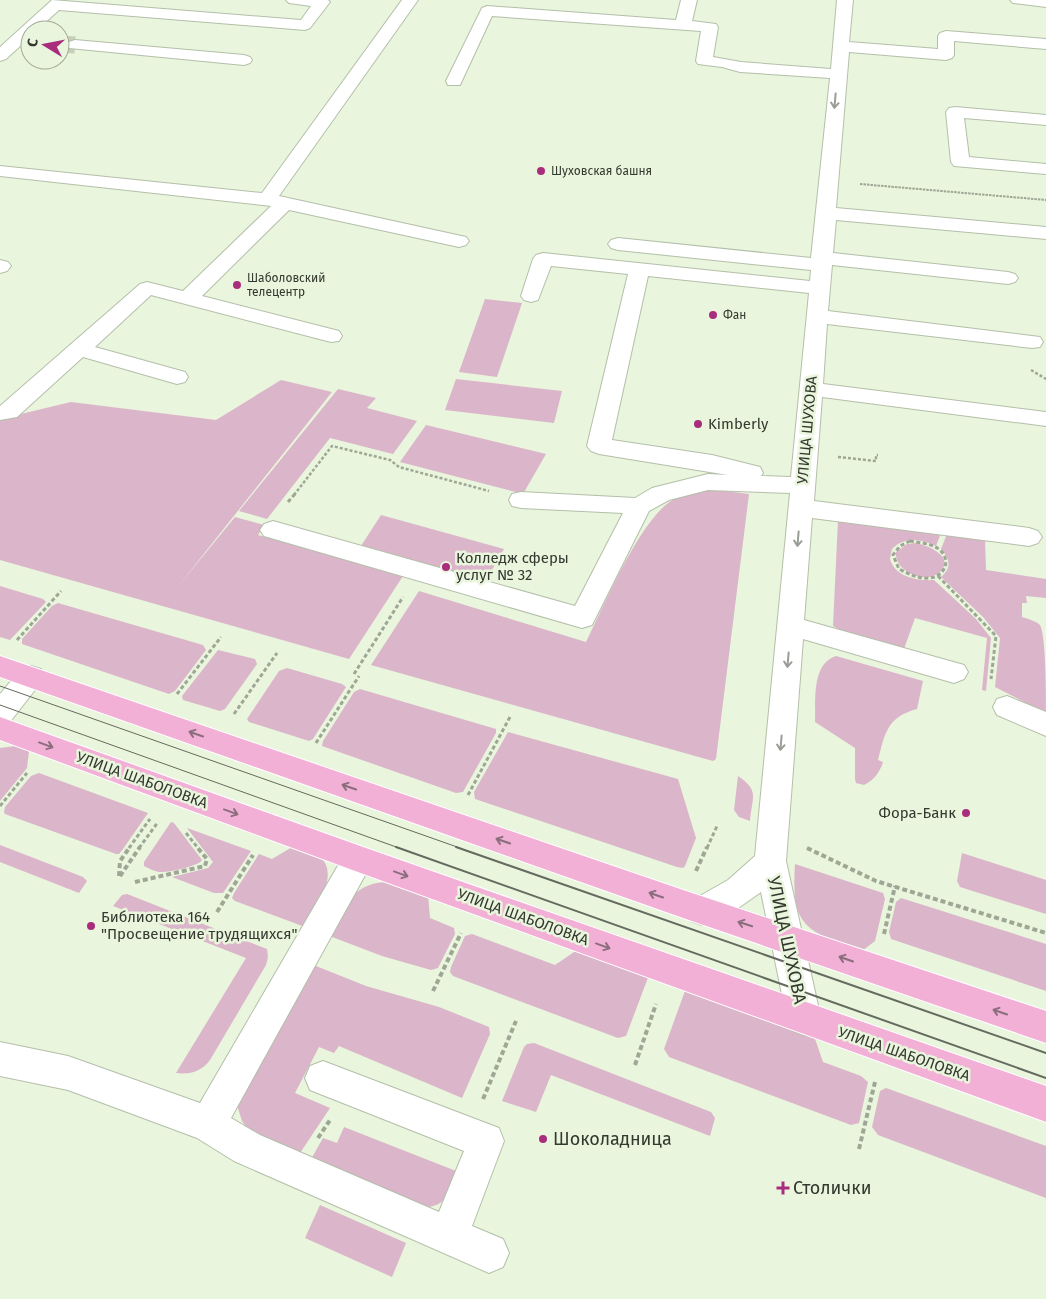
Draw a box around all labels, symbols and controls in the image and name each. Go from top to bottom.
north arrow [20,20,70,70]
text: С [24,37,42,48]
one-way arrow [830,93,840,109]
place label: Шуховская башня [551,164,652,178]
marker: Шуховская башня [535,165,547,177]
place label: Шаболовский телецентр [247,271,325,299]
marker: Шаболовский телецентр [231,279,243,291]
place label: Фан [723,308,746,322]
marker: Фан [707,309,719,321]
street label: УЛИЦА ШУХОВА [793,375,821,485]
place label: Kimberly [708,415,769,433]
marker: Kimberly [692,418,704,430]
one-way arrow [793,531,803,547]
place label: Колледж сферы услуг № 32 [456,549,569,584]
marker: Колледж сферы услуг № 32 [440,561,452,573]
one-way arrow [783,652,793,668]
one-way arrow [189,729,204,738]
one-way arrow [776,735,786,751]
one-way arrow [38,741,53,750]
street label: УЛИЦА ШАБОЛОВКА [74,748,211,812]
one-way arrow [342,782,358,791]
place label: Фора-Банк [879,804,956,822]
marker: Фора-Банк [960,807,972,819]
one-way arrow [223,808,239,817]
one-way arrow [496,836,511,845]
one-way arrow [392,870,408,879]
street label: УЛИЦА ШУХОВА [763,874,811,1007]
street label: УЛИЦА ШАБОЛОВКА [455,885,592,949]
one-way arrow [648,889,664,899]
place label: Библиотека 164 "Просвещение трудящихся" [101,908,298,943]
one-way arrow [737,919,753,928]
marker: Библиотека 164 "Просвещение трудящихся" [85,920,97,932]
one-way arrow [595,942,610,951]
one-way arrow [839,954,854,963]
one-way arrow [992,1007,1008,1016]
street label: УЛИЦА ШАБОЛОВКА [836,1023,973,1085]
place label: Шоколадница [553,1128,672,1150]
marker: Шоколадница [537,1133,549,1145]
place label: Столички [793,1177,871,1199]
marker: Столички [777,1182,789,1194]

